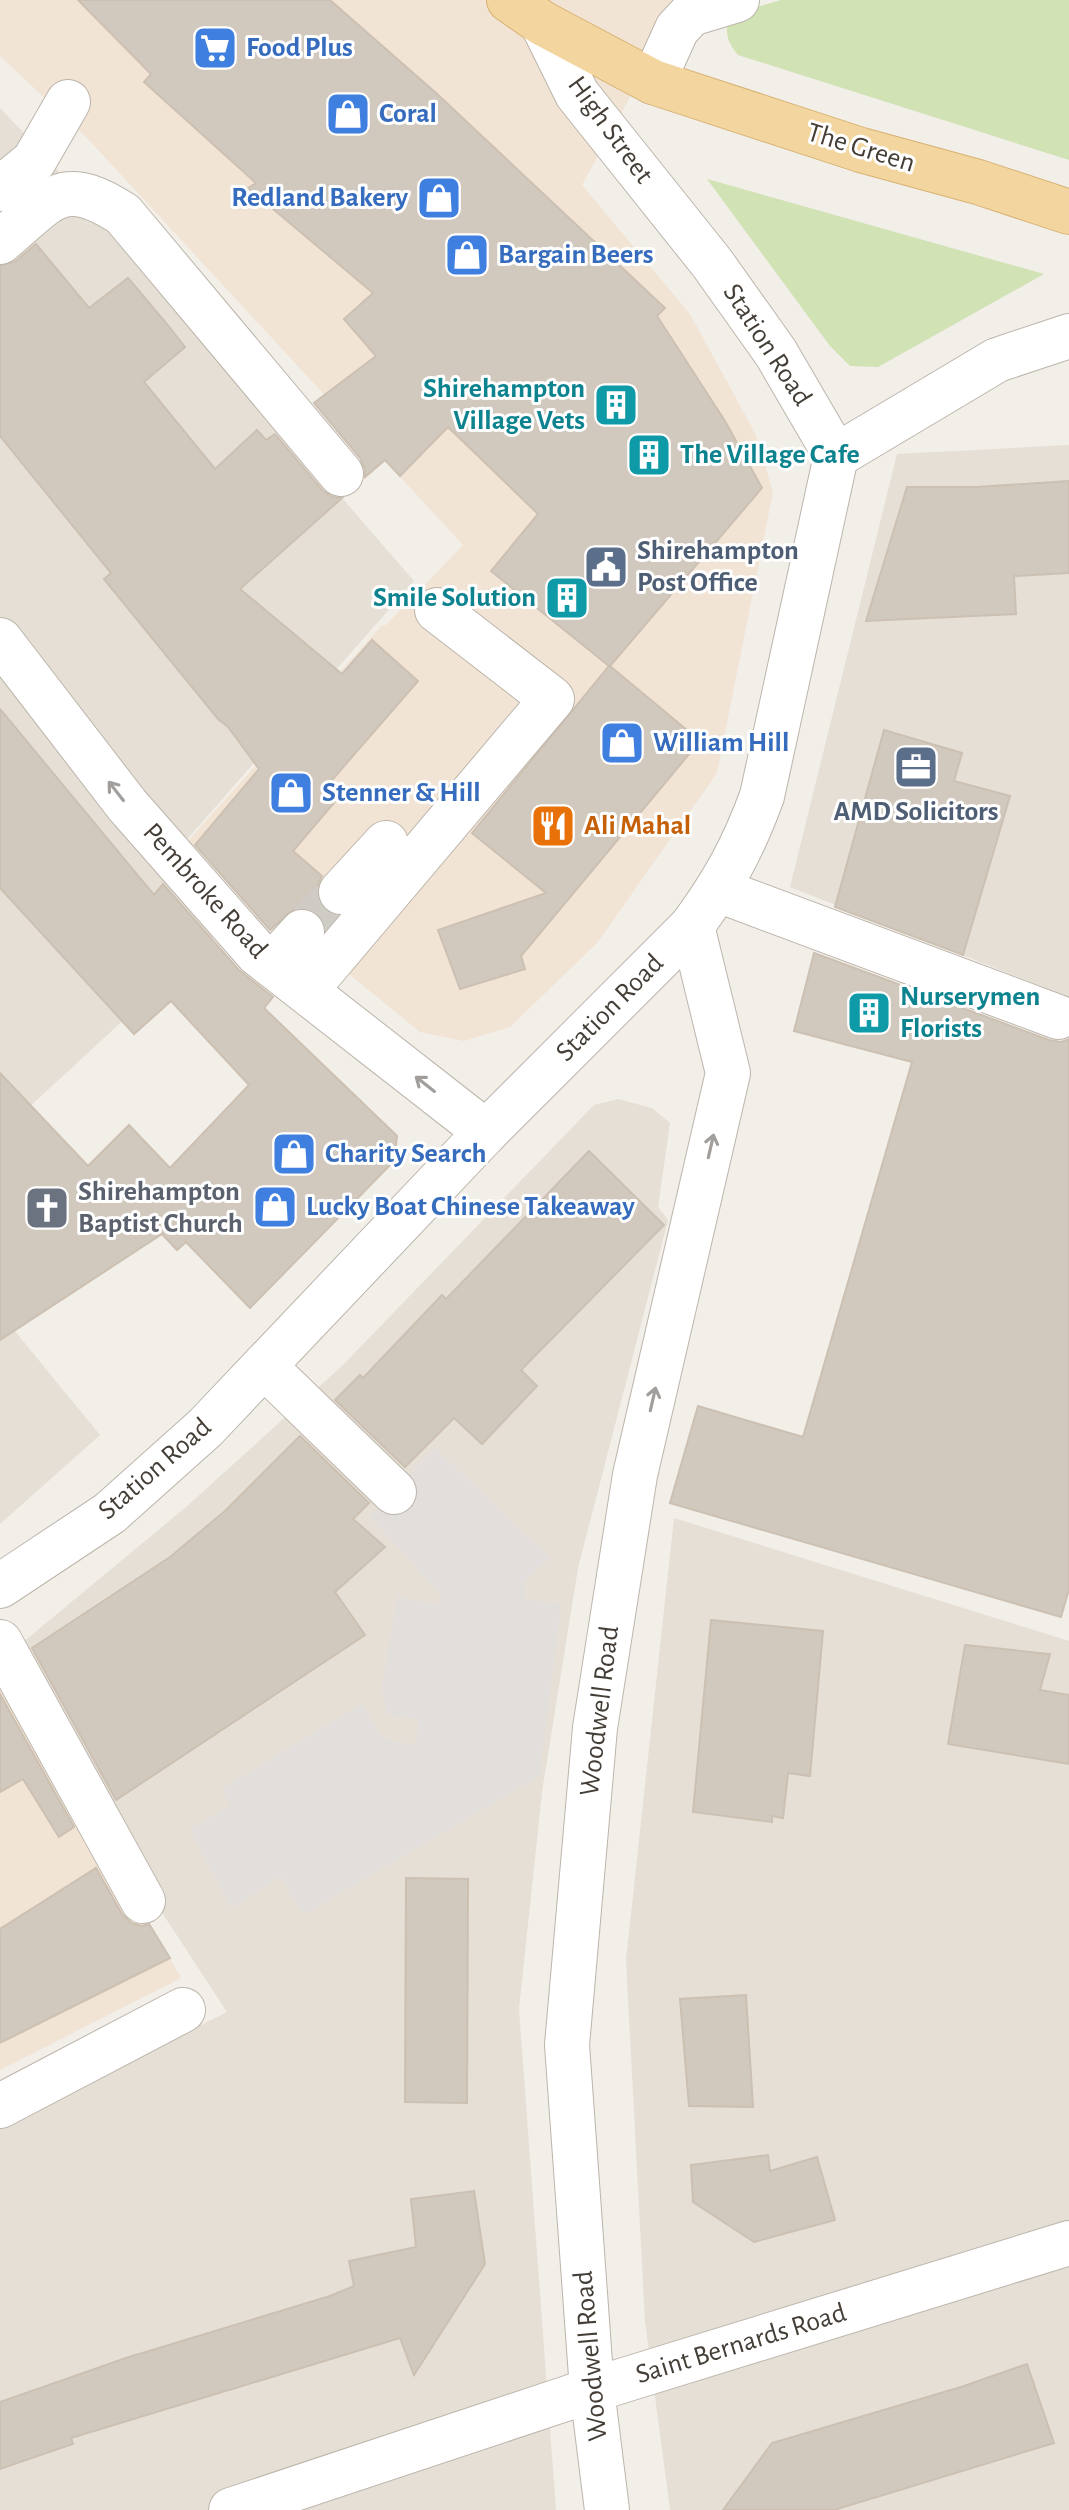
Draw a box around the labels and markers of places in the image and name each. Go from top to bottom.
supermarket icon: Food Plus [191,24,239,72]
place label: Food Plus [246,34,353,62]
shop icon: Coral [324,90,372,138]
place label: Coral [379,100,437,128]
shop icon: Redland Bakery [415,174,463,222]
place label: Redland Bakery [231,184,408,212]
shop icon: Bargain Beers [443,231,491,279]
place label: Bargain Beers [498,241,654,269]
place label: Shirehampton Village Vets [423,375,585,435]
building icon: Shirehampton Village Vets [592,381,640,429]
building icon: The Village Cafe [625,431,673,479]
place label: The Village Cafe [680,441,860,469]
place label: Shirehampton Post Office [637,537,799,597]
public building icon: Shirehampton Post Office [582,543,630,591]
building icon: Smile Solution [543,574,591,622]
place label: Smile Solution [373,584,536,612]
shop icon: William Hill [598,719,646,767]
place label: William Hill [653,729,789,757]
office icon: AMD Solicitors [892,743,940,791]
shop icon: Stenner & Hill [267,769,315,817]
place label: Stenner & Hill [322,779,481,807]
place label: AMD Solicitors [833,798,999,826]
restaurant icon: Ali Mahal [529,802,577,850]
place label: Ali Mahal [584,812,691,840]
place label: Nurserymen Florists [900,983,1040,1043]
building icon: Nurserymen Florists [845,989,893,1037]
shop icon: Charity Search [270,1130,318,1178]
place label: Charity Search [325,1140,486,1168]
place label: Shirehampton Baptist Church [78,1178,243,1238]
shop icon: Lucky Boat Chinese Takeaway [251,1183,299,1231]
church icon: Shirehampton Baptist Church [23,1184,71,1232]
place label: Lucky Boat Chinese Takeaway [306,1193,635,1221]

